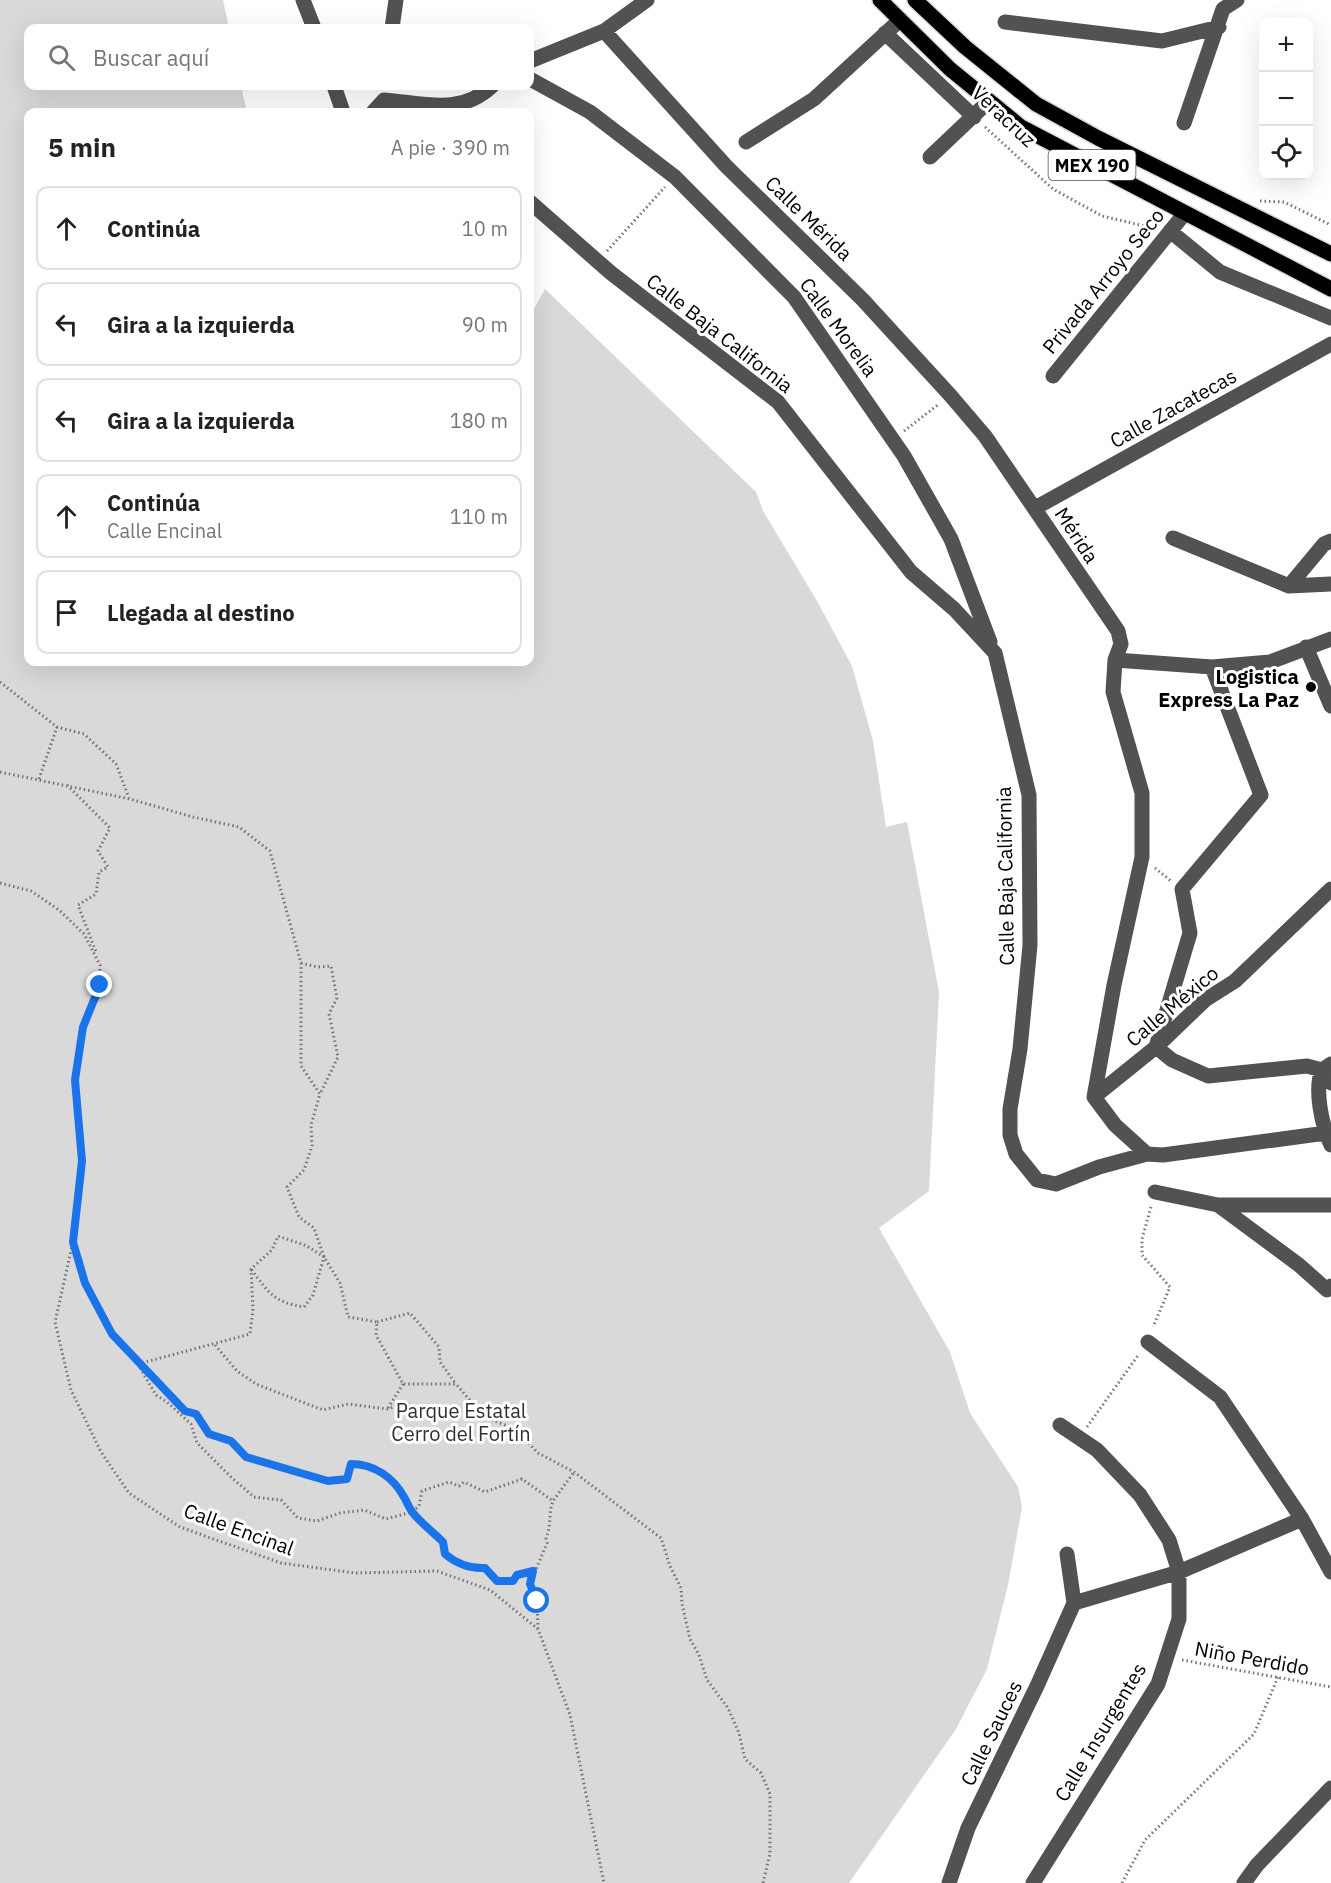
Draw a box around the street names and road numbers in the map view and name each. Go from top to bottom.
street label: Veracruz [966,79,1042,153]
road number: MEX 190 [1048,150,1136,180]
street label: Calle Mérida [760,170,859,267]
street label: Privada Arroyo Seco [1036,203,1170,359]
street label: Calle Baja California [641,267,799,399]
street label: Calle Morelia [794,272,884,382]
street label: Calle Zacatecas [1105,362,1241,454]
street label: Mérida [1049,502,1105,569]
street label: Calle Baja California [990,786,1020,966]
street label: Calle México [1120,959,1224,1053]
street label: Calle Encinal [180,1497,298,1561]
street label: Niño Perdido [1193,1635,1311,1681]
street label: Calle Insurgentes [1048,1658,1152,1806]
street label: Calle Sauces [954,1676,1028,1790]

